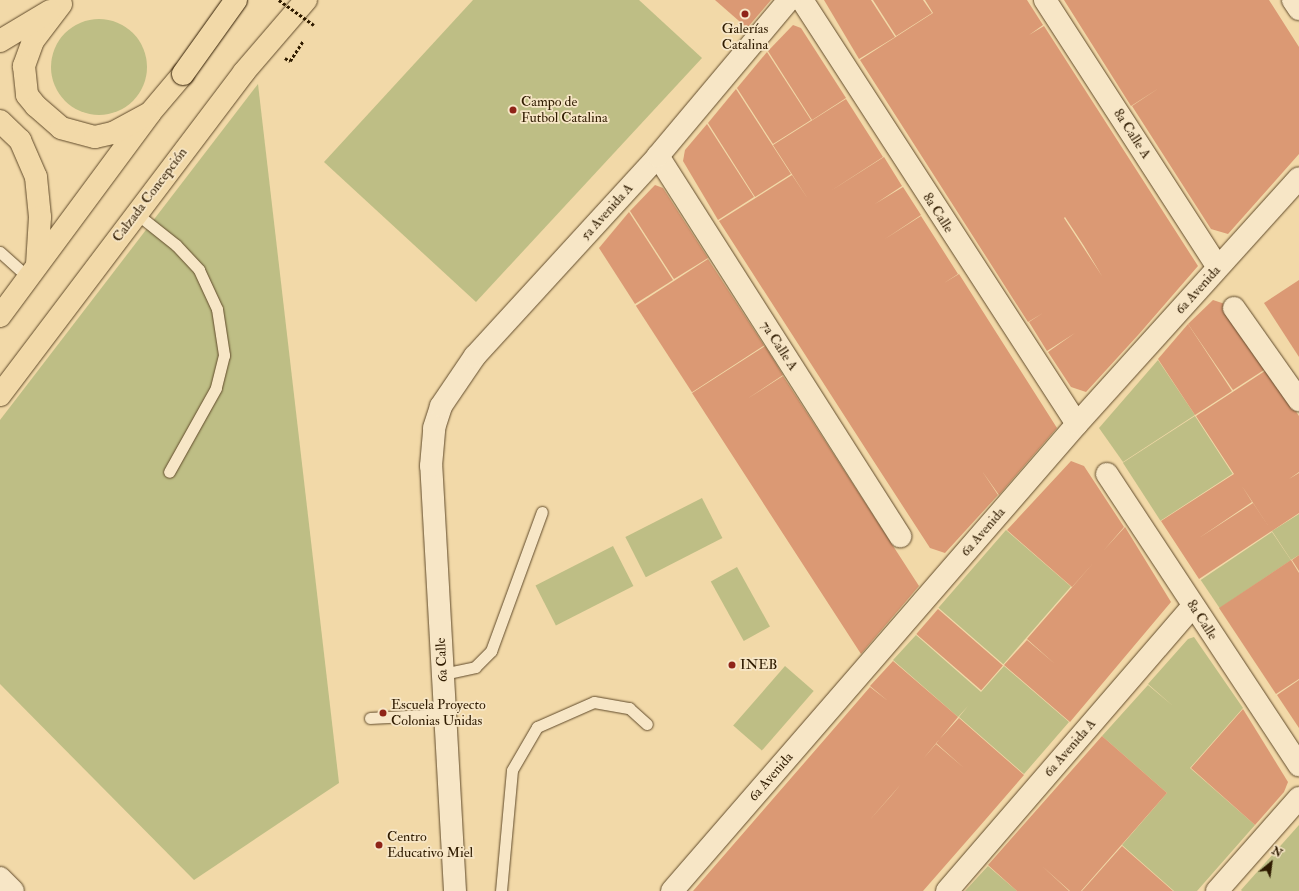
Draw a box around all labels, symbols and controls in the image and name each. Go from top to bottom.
marker: Galerías Catalina [740,9,750,19]
place label: Galerías Catalina [722,21,768,54]
place label: Campo de Futbol Catalina [521,94,608,126]
marker: Campo de Futbol Catalina [508,105,518,115]
street label: 8a Calle A [1110,106,1154,162]
street label: Calzada Concepción [109,145,191,245]
street label: 5a Avenida A [577,180,637,244]
street label: 8a Calle [919,190,957,236]
street label: 6a Avenida [1172,262,1224,318]
street label: 7a Calle A [757,318,801,374]
street label: 6a Avenida [957,504,1009,560]
street label: 8a Calle [1183,597,1221,643]
street label: 6a Calle [432,637,452,683]
place label: INEB [740,657,777,673]
marker: INEB [727,660,737,670]
place label: Escuela Proyecto Colonias Unidas [391,697,486,730]
marker: Escuela Proyecto Colonias Unidas [378,708,388,718]
street label: 6a Avenida A [1040,716,1100,780]
street label: 6a Avenida [745,749,797,805]
place label: Centro Educativo Miel [387,829,473,862]
marker: Centro Educativo Miel [374,840,384,850]
north arrow [1251,843,1291,883]
text: N [1270,844,1285,860]

